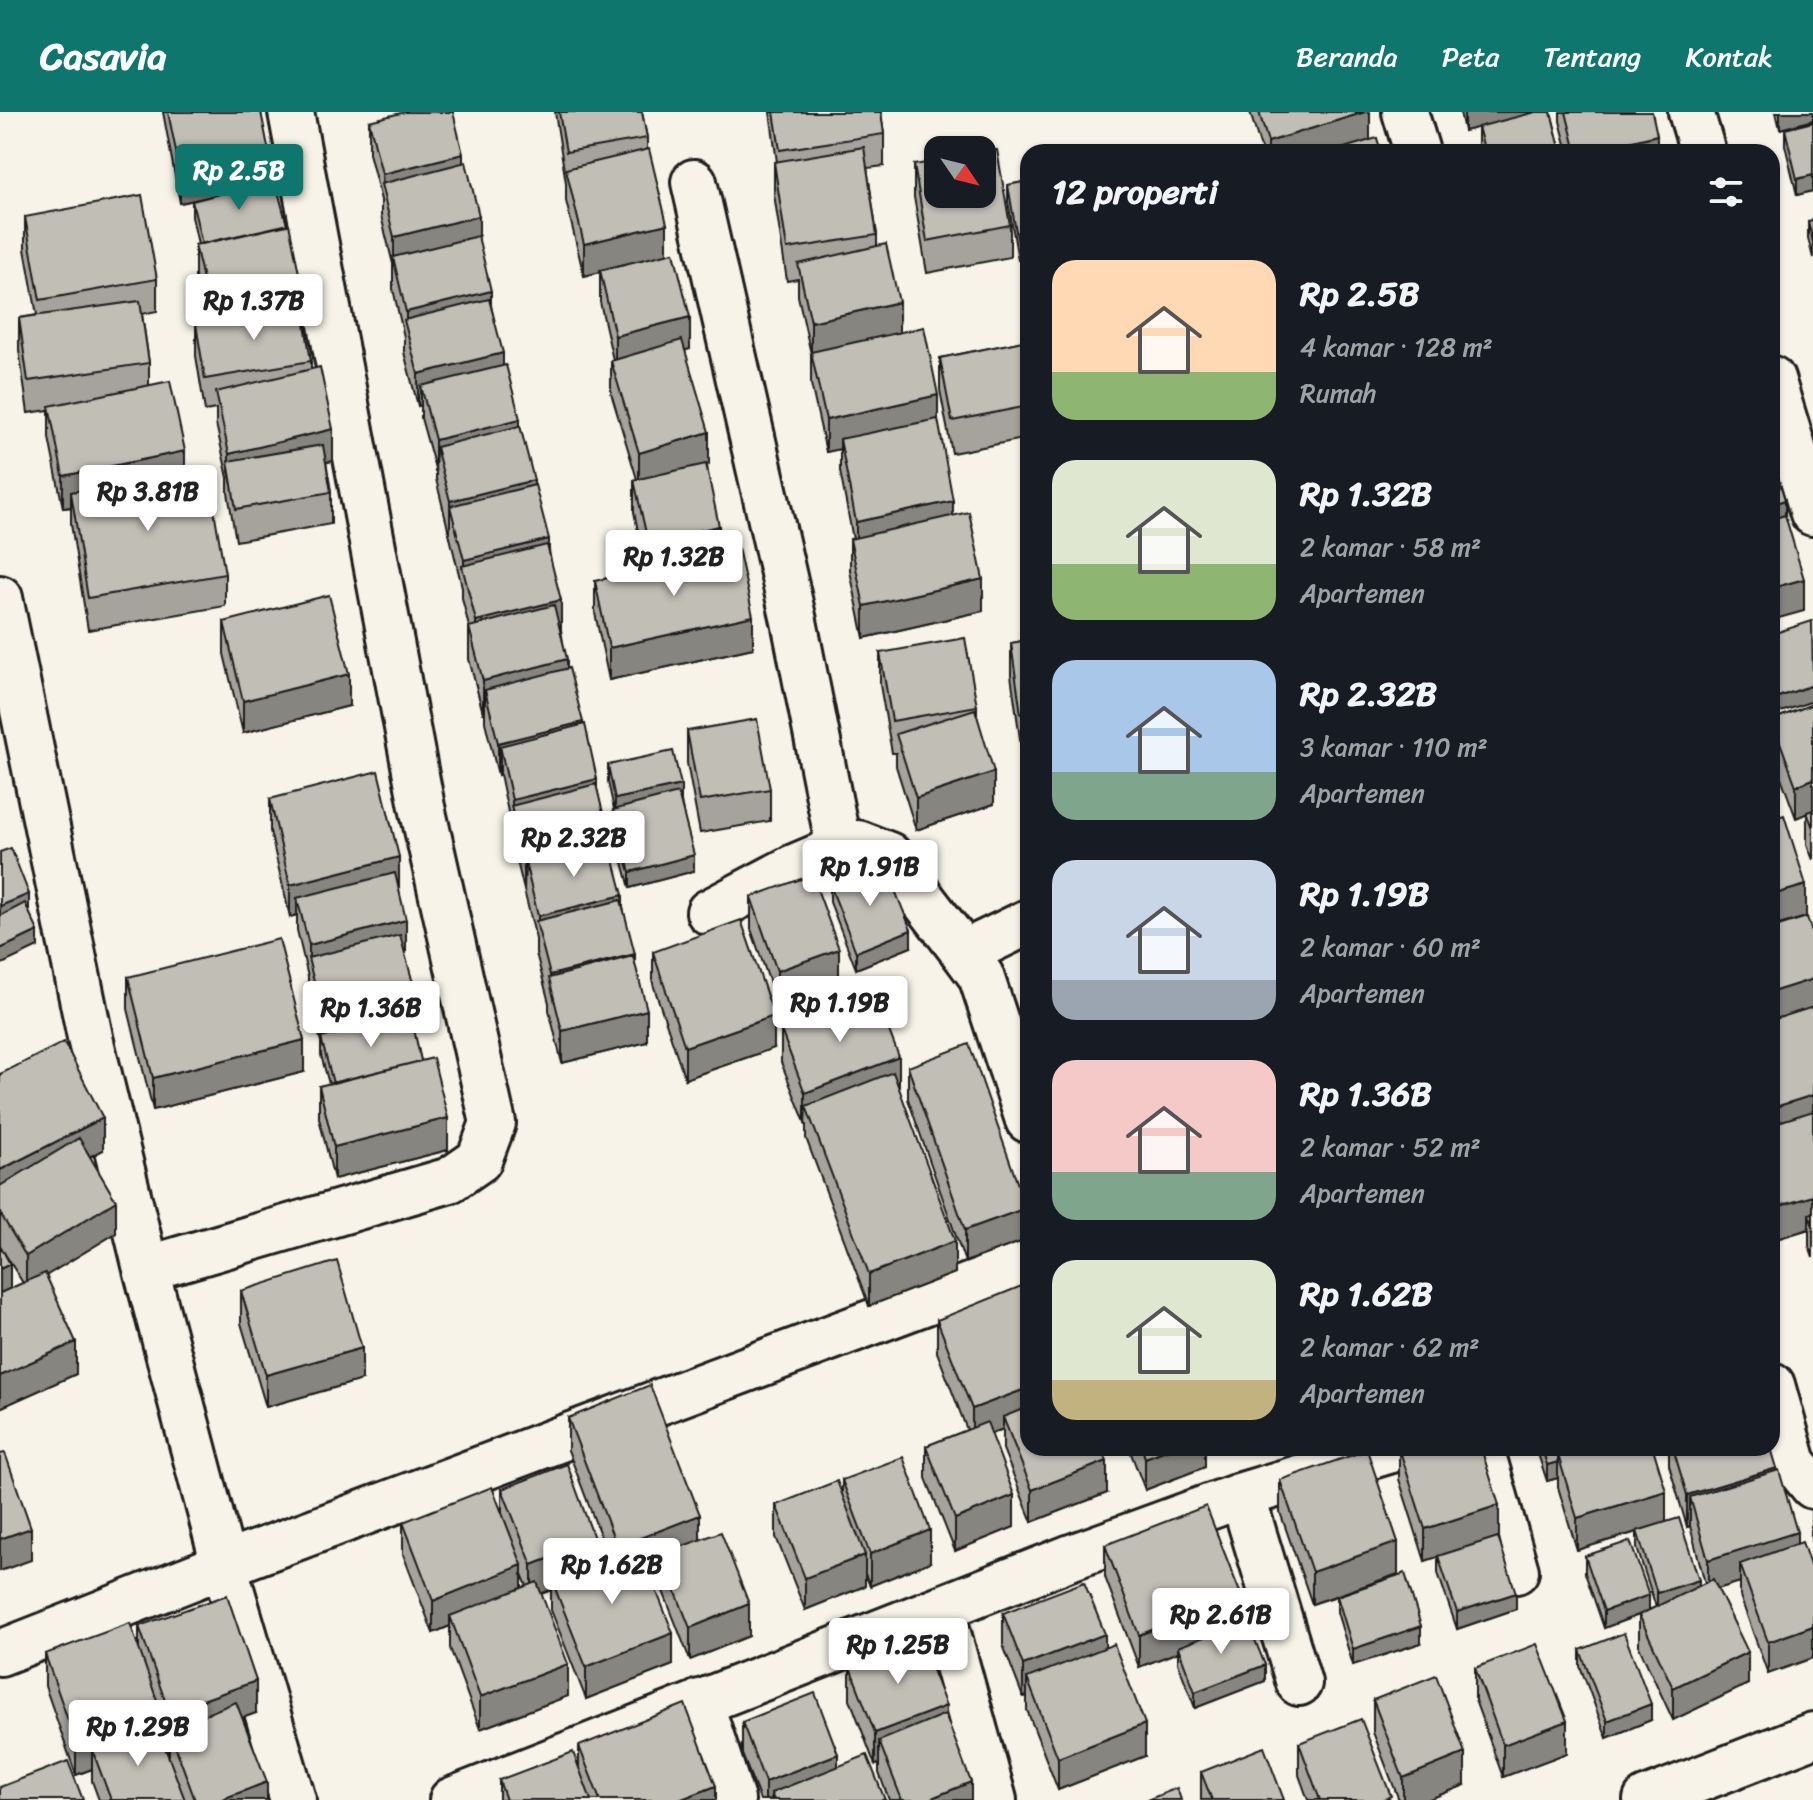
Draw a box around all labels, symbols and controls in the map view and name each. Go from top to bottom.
text: Casavia [40,23,167,90]
text: Beranda [1296,32,1398,81]
text: Peta [1442,32,1499,81]
text: Tentang [1543,32,1641,81]
text: Kontak [1685,32,1773,81]
north arrow [924,136,996,208]
map controls [924,136,996,208]
pin: Rp 2.5B [165,144,313,212]
text: Rp 2.5B [193,147,285,193]
text: 12 properti [1052,162,1218,222]
icon: filters [1704,170,1748,214]
text: Rp 2.5B [1300,264,1420,324]
pin: Rp 1.37B [171,274,337,342]
text: Rp 1.37B [204,277,304,323]
icon: home [1116,292,1212,388]
text: 4 kamar · 128 m² [1300,324,1493,370]
text: Rumah [1300,370,1376,416]
text: Rp 1.32B [1300,464,1432,524]
pin: Rp 3.81B [65,465,231,533]
text: Rp 3.81B [97,468,199,514]
icon: home [1116,492,1212,588]
text: 2 kamar · 58 m² [1300,524,1481,570]
pin: Rp 1.32B [591,530,757,598]
text: Rp 1.32B [624,533,724,579]
text: Apartemen [1300,570,1425,616]
text: Rp 2.32B [1300,664,1437,724]
icon: home [1116,692,1212,788]
text: 3 kamar · 110 m² [1300,724,1488,770]
text: Apartemen [1300,770,1425,816]
pin: Rp 2.32B [491,811,657,879]
text: Rp 2.32B [522,814,626,860]
pin: Rp 1.91B [787,840,953,908]
text: Rp 1.91B [821,843,919,889]
text: Rp 1.19B [1300,864,1429,924]
icon: home [1116,892,1212,988]
text: 2 kamar · 60 m² [1300,924,1481,970]
text: Apartemen [1300,970,1425,1016]
pin: Rp 1.19B [757,976,923,1044]
text: Rp 1.19B [791,979,889,1025]
pin: Rp 1.36B [288,981,454,1049]
text: Rp 1.36B [321,984,421,1030]
text: Rp 1.36B [1300,1064,1432,1124]
icon: home [1116,1092,1212,1188]
text: 2 kamar · 52 m² [1300,1124,1481,1170]
text: Apartemen [1300,1170,1425,1216]
text: Rp 1.62B [1300,1264,1433,1324]
icon: home [1116,1292,1212,1388]
text: 2 kamar · 62 m² [1300,1324,1480,1370]
text: Apartemen [1300,1370,1425,1416]
pin: Rp 1.62B [529,1538,695,1606]
text: Rp 1.62B [561,1541,663,1587]
pin: Rp 2.61B [1138,1588,1304,1656]
text: Rp 2.61B [1170,1591,1272,1637]
pin: Rp 1.25B [815,1618,981,1686]
text: Rp 1.25B [847,1621,949,1667]
pin: Rp 1.29B [55,1700,221,1768]
text: Rp 1.29B [87,1703,189,1749]

